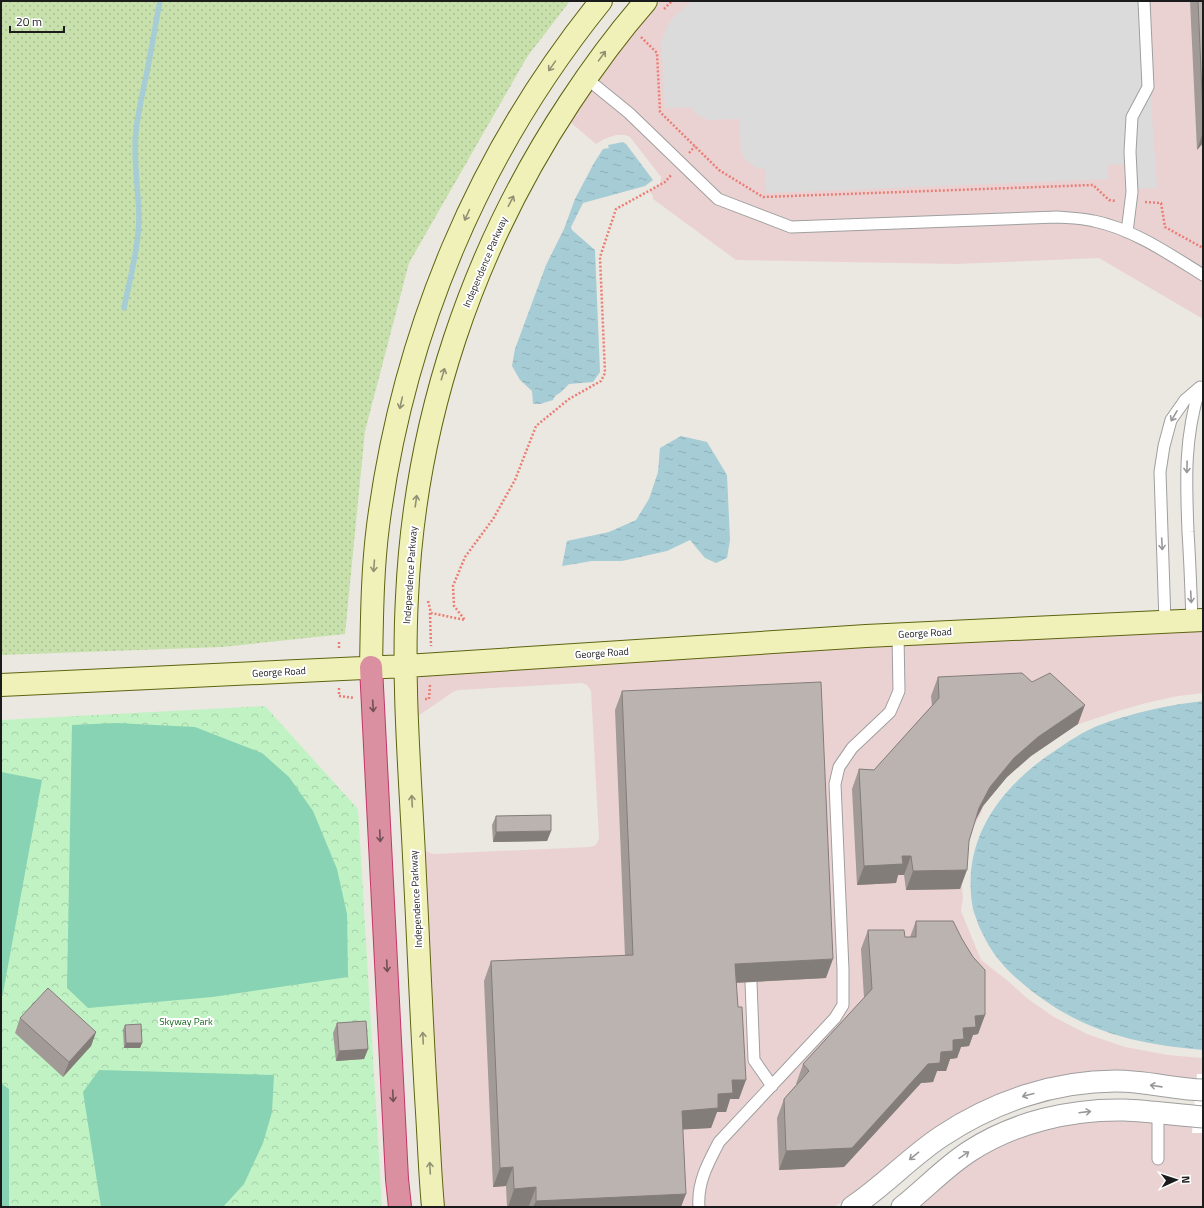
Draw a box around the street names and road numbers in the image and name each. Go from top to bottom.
street label: Independence Parkway [459,214,511,310]
street label: Independence Parkway [399,526,421,624]
street label: George Road [898,624,952,642]
street label: George Road [575,644,629,662]
street label: George Road [252,663,306,681]
street label: Independence Parkway [406,850,426,948]

